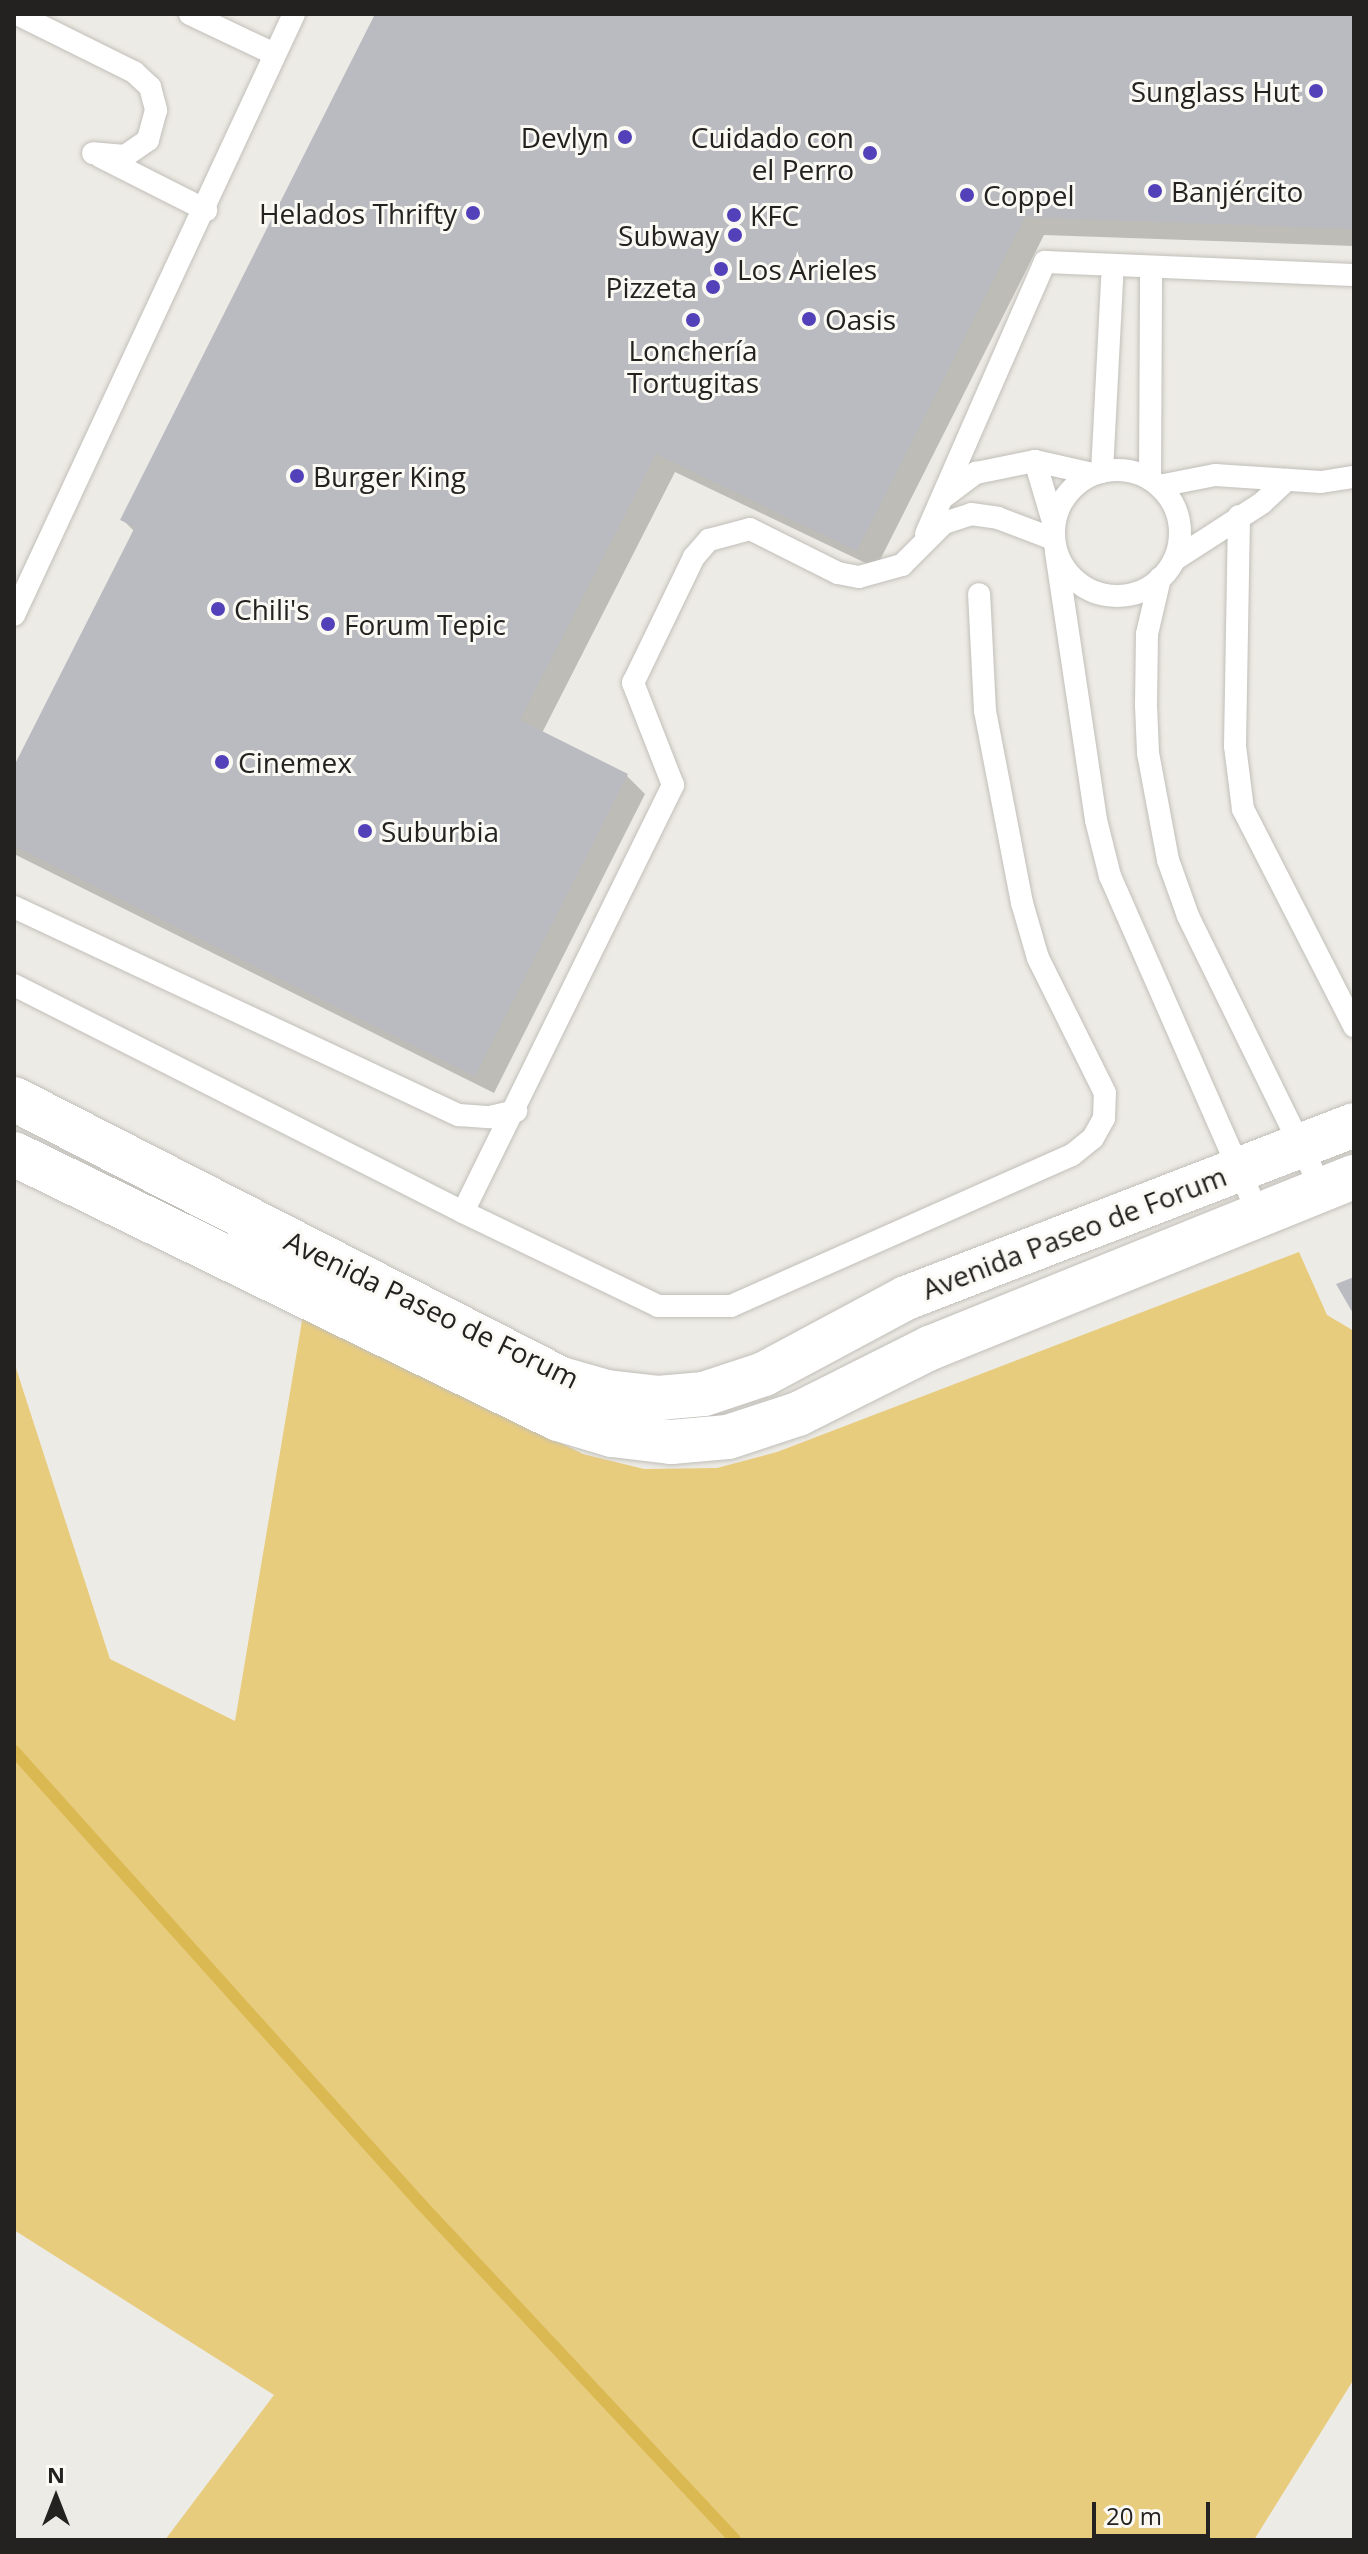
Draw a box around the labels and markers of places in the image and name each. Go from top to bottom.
place label: Sunglass Hut [1131,74,1300,108]
marker: Sunglass Hut [1307,82,1325,100]
place label: Devlyn [521,120,609,154]
place label: Cuidado con el Perro [691,120,854,186]
marker: Devlyn [616,128,634,146]
marker: Cuidado con el Perro [861,144,879,162]
place label: Banjército [1171,174,1303,208]
place label: Coppel [983,178,1075,212]
marker: Banjército [1146,182,1164,200]
marker: Coppel [958,186,976,204]
place label: Helados Thrifty [259,196,457,230]
place label: KFC [750,198,799,232]
marker: Helados Thrifty [464,204,482,222]
marker: KFC [725,206,743,224]
place label: Subway [618,218,719,252]
marker: Subway [726,226,744,244]
place label: Los Arieles [737,252,877,286]
marker: Los Arieles [712,260,730,278]
place label: Pizzeta [606,270,697,304]
marker: Pizzeta [704,278,722,296]
place label: Oasis [825,302,896,336]
marker: Oasis [800,310,818,328]
marker: Lonchería Tortugitas [684,311,702,329]
place label: Lonchería Tortugitas [627,333,759,399]
place label: Burger King [313,459,466,493]
marker: Burger King [288,467,306,485]
place label: Chili's [234,592,309,626]
marker: Chili's [209,600,227,618]
place label: Forum Tepic [344,607,506,641]
marker: Forum Tepic [319,615,337,633]
place label: Cinemex [238,745,352,779]
marker: Cinemex [213,753,231,771]
place label: Suburbia [381,814,499,848]
marker: Suburbia [356,822,374,840]

